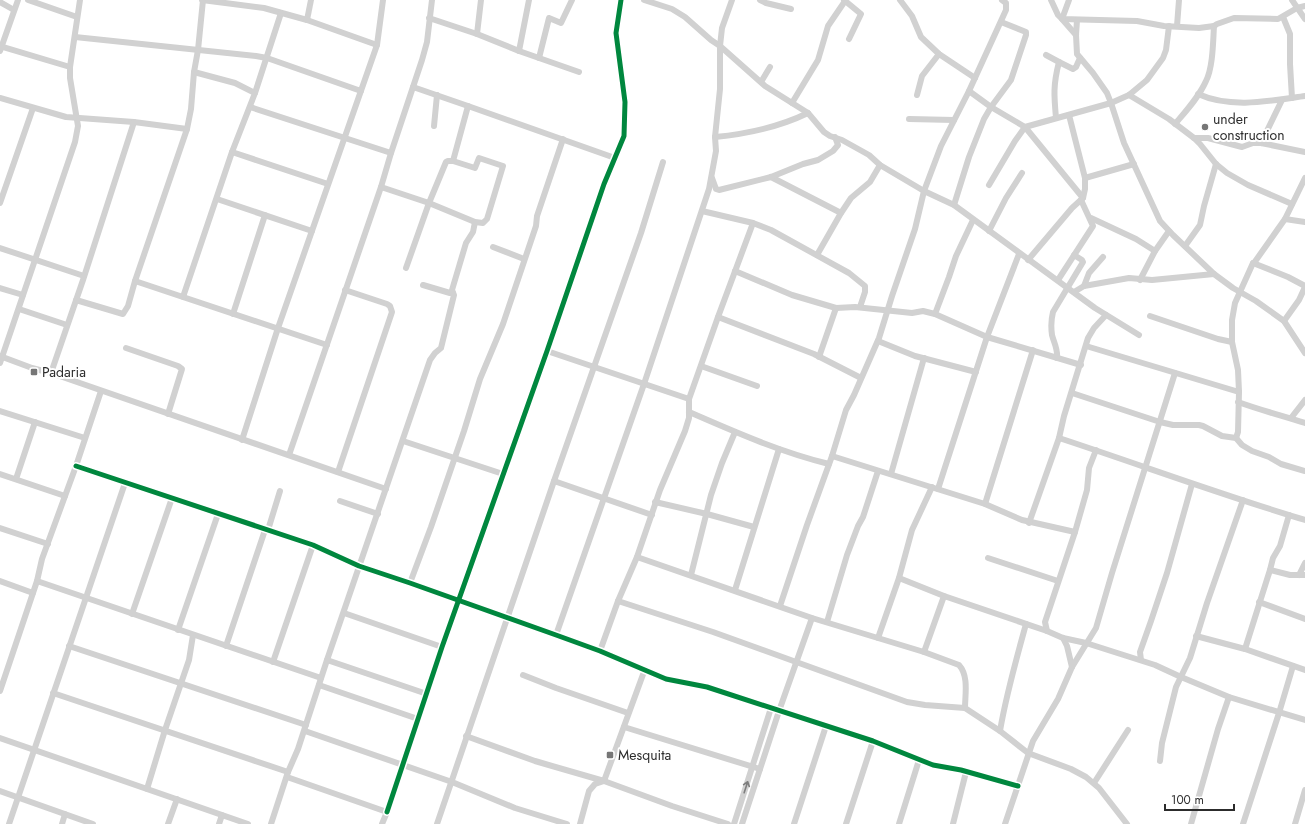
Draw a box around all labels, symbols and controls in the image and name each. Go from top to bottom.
place label: under construction [1213,109,1285,145]
marker: under construction [1200,122,1210,132]
place label: Padaria [42,362,86,382]
marker: Padaria [29,367,39,377]
place label: Mesquita [618,745,671,765]
marker: Mesquita [605,750,615,760]
one-way arrow [743,780,750,793]
scale bar [1165,786,1234,812]
text: 100 m [1171,791,1204,809]

